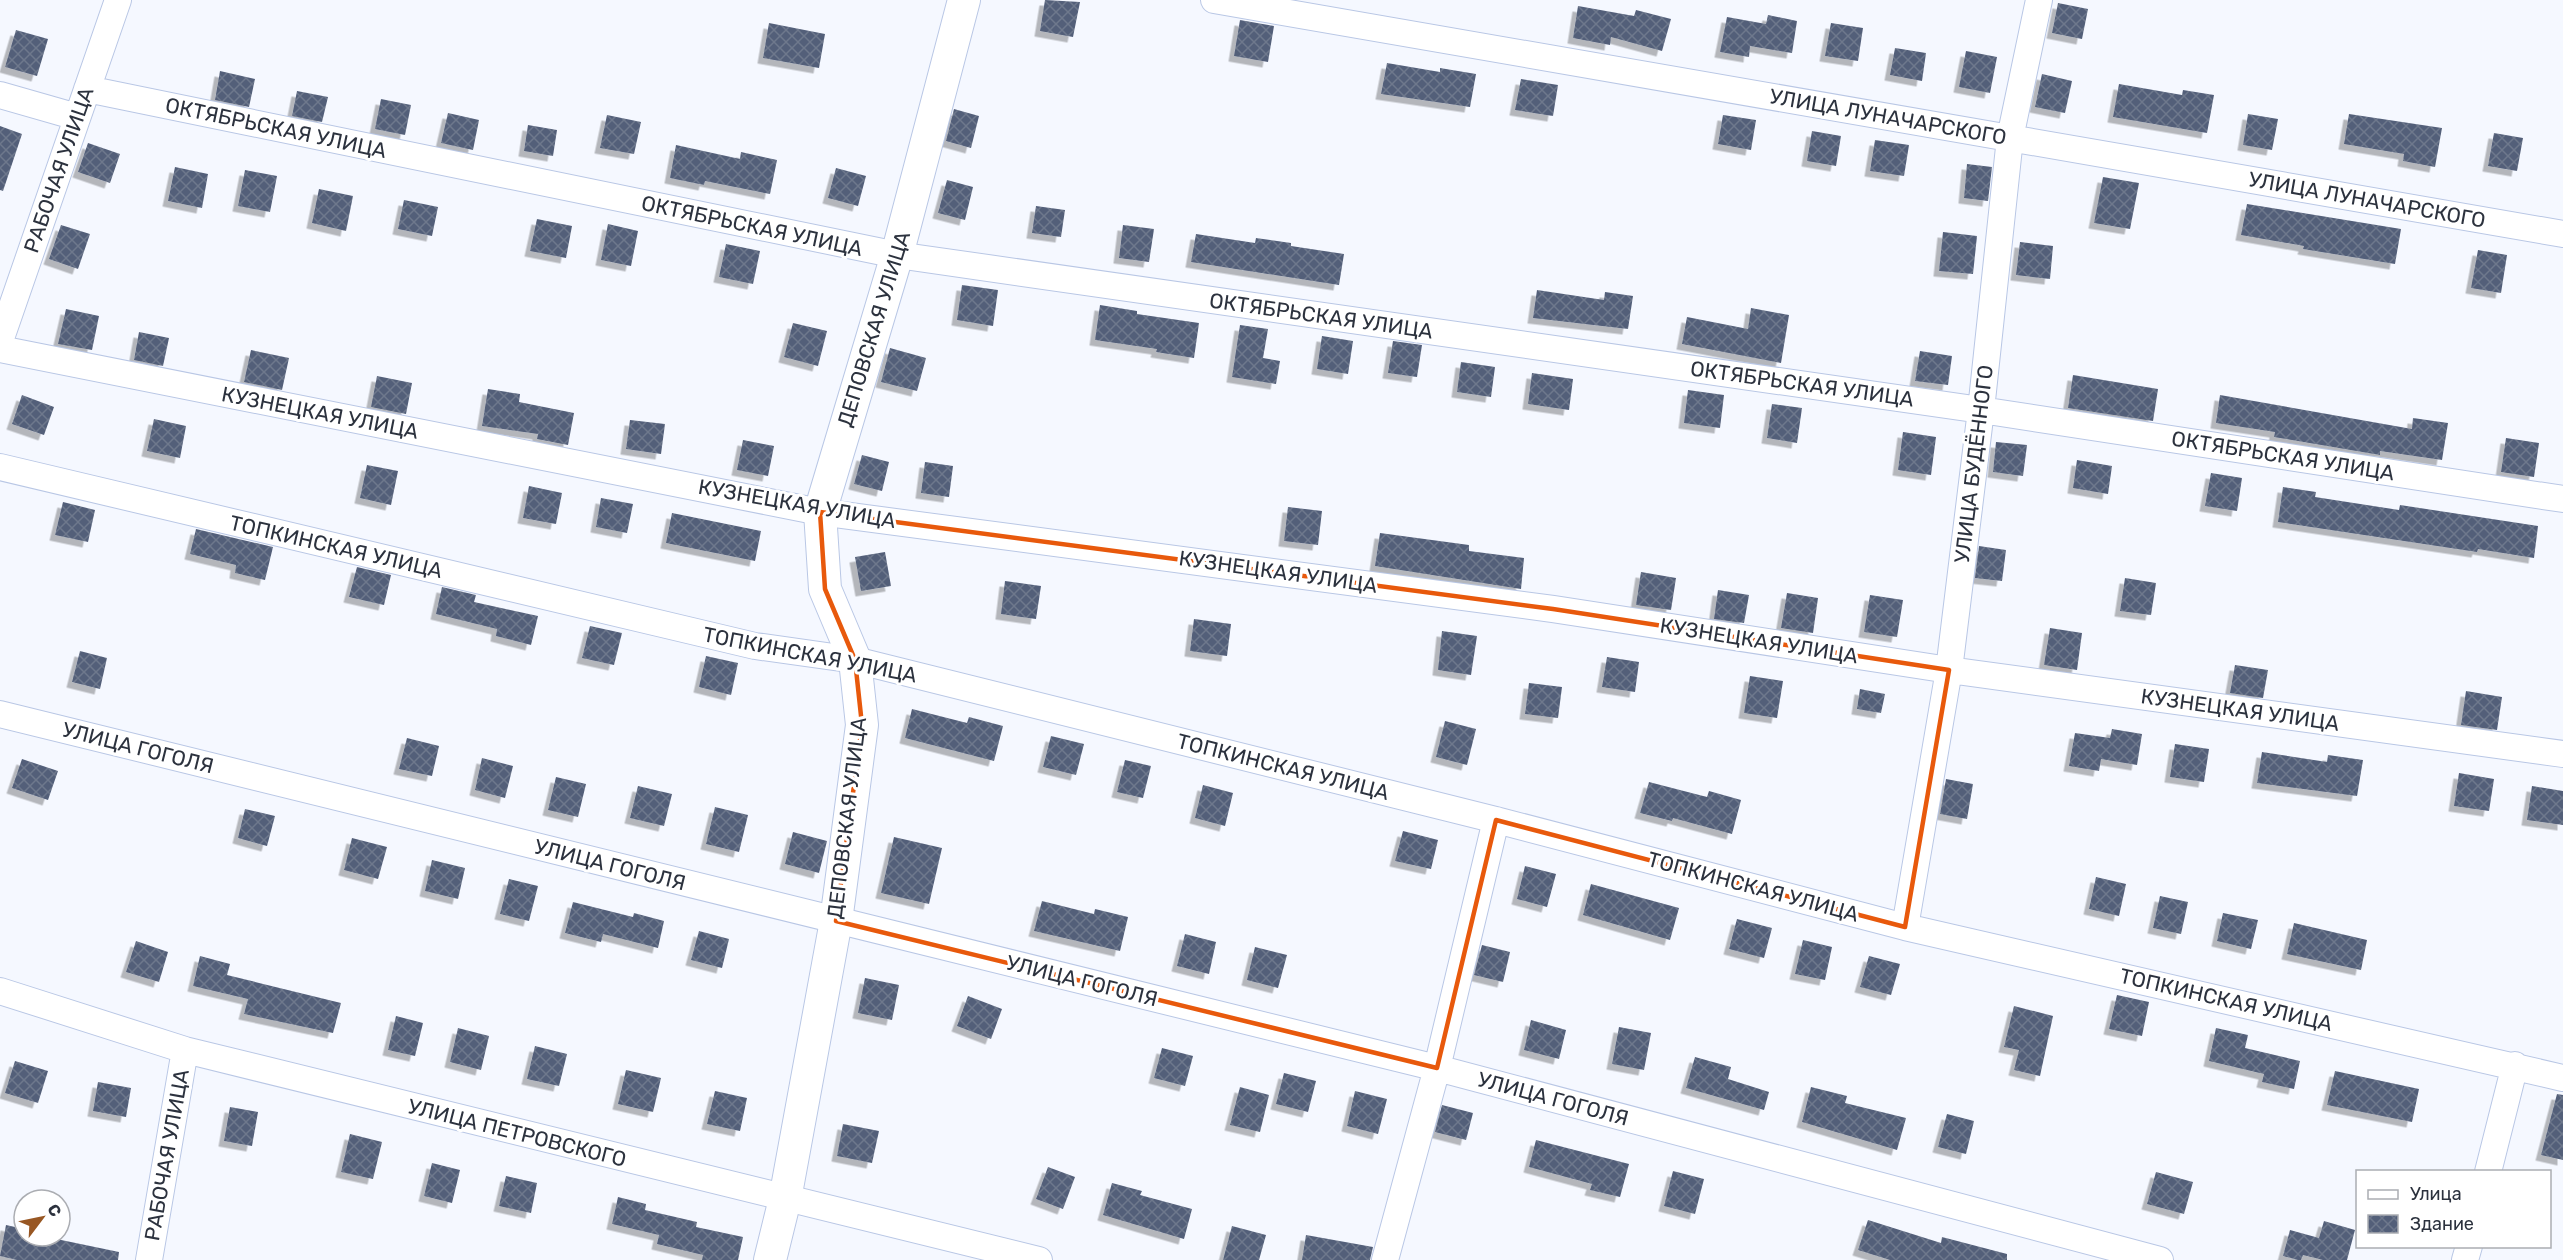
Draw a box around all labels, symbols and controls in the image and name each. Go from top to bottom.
street label: УЛИЦА ЛУНАЧАРСКОГО [1768,83,2008,150]
street label: РАБОЧАЯ УЛИЦА [18,84,99,256]
street label: ОКТЯБРЬСКАЯ УЛИЦА [163,92,389,163]
street label: УЛИЦА ЛУНАЧАРСКОГО [2247,166,2487,233]
street label: ОКТЯБРЬСКАЯ УЛИЦА [639,190,865,261]
street label: ДЕПОВСКАЯ УЛИЦА [832,228,915,430]
street label: ОКТЯБРЬСКАЯ УЛИЦА [1208,287,1434,344]
street label: ОКТЯБРЬСКАЯ УЛИЦА [1689,355,1915,412]
street label: УЛИЦА БУДЁННОГО [1949,364,1998,564]
street label: КУЗНЕЦКАЯ УЛИЦА [220,381,421,444]
street label: ОКТЯБРЬСКАЯ УЛИЦА [2170,426,2396,485]
street label: КУЗНЕЦКАЯ УЛИЦА [696,474,898,533]
street label: ТОПКИНСКАЯ УЛИЦА [227,510,445,583]
street label: КУЗНЕЦКАЯ УЛИЦА [1177,545,1379,598]
street label: КУЗНЕЦКАЯ УЛИЦА [1658,613,1860,669]
street label: ТОПКИНСКАЯ УЛИЦА [701,621,919,688]
street label: КУЗНЕЦКАЯ УЛИЦА [2139,683,2341,736]
street label: ДЕПОВСКАЯ УЛИЦА [822,716,871,920]
street label: УЛИЦА ГОГОЛЯ [60,717,216,778]
street label: ТОПКИНСКАЯ УЛИЦА [1175,728,1392,805]
street label: УЛИЦА ГОГОЛЯ [532,834,688,895]
street label: ТОПКИНСКАЯ УЛИЦА [1645,846,1861,927]
street label: УЛИЦА ГОГОЛЯ [1004,950,1160,1011]
street label: ТОПКИНСКАЯ УЛИЦА [2117,963,2335,1036]
street label: УЛИЦА ГОГОЛЯ [1475,1066,1631,1131]
street label: РАБОЧАЯ УЛИЦА [139,1067,194,1243]
street label: УЛИЦА ПЕТРОВСКОГО [405,1093,629,1172]
legend [2356,1170,2551,1248]
text: Улица [2410,1183,2462,1205]
north arrow [12,1188,72,1248]
text: С [43,1201,65,1220]
text: Здание [2410,1213,2474,1235]

